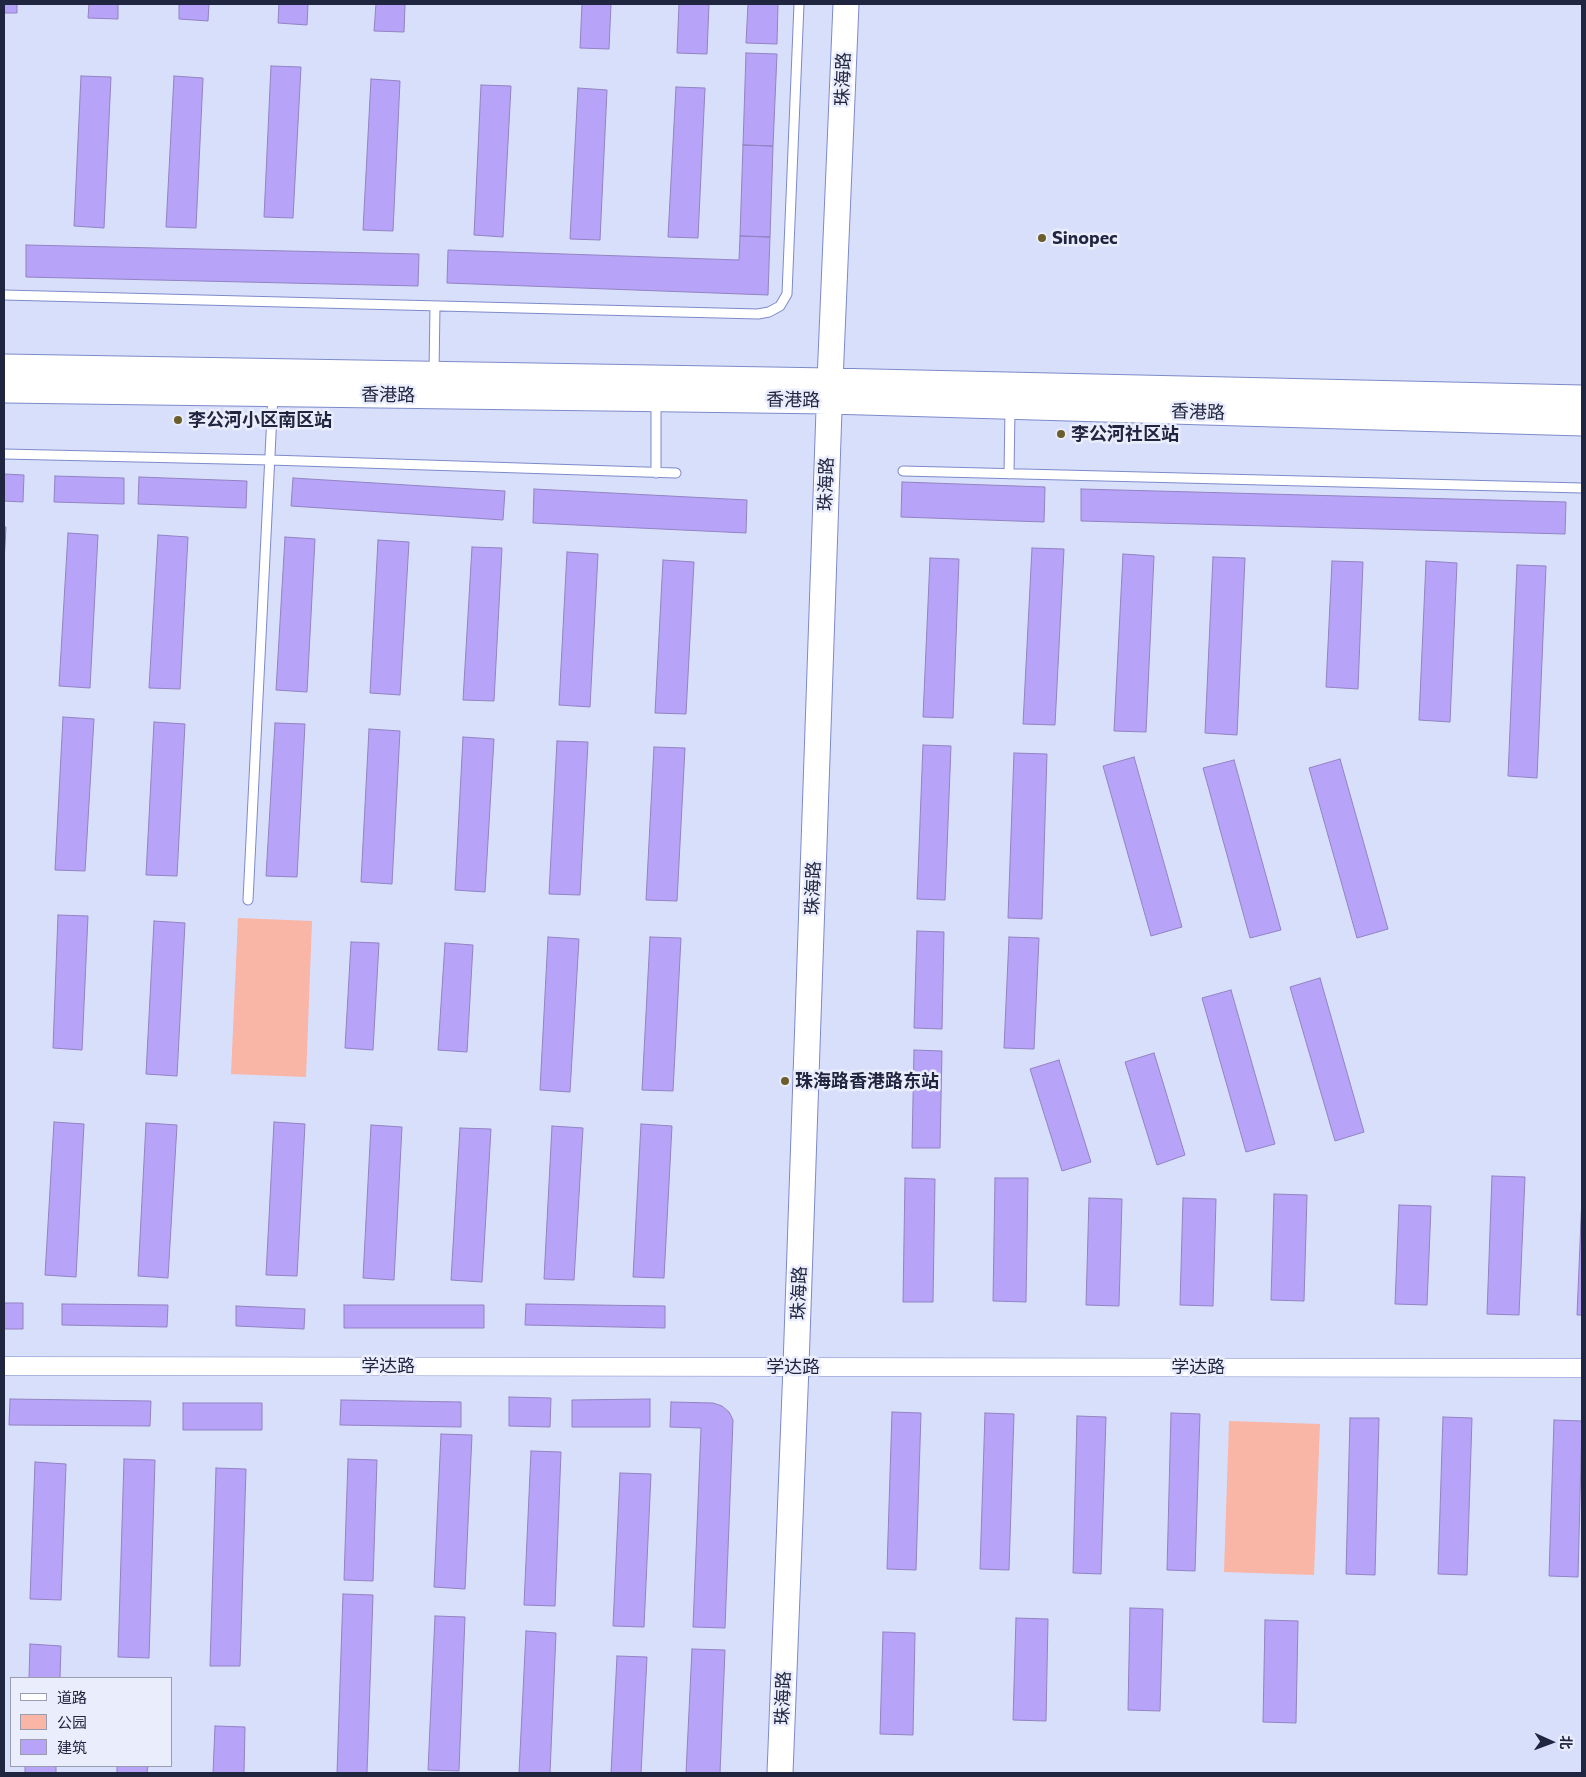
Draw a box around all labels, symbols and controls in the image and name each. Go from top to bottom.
street label: 珠海路 [831,52,855,106]
place label: Sinopec [1052,227,1118,249]
marker: Sinopec [1036,232,1048,244]
street label: 香港路 [361,384,415,406]
street label: 香港路 [766,389,820,411]
street label: 香港路 [1171,400,1225,424]
place label: 李公河小区南区站 [188,409,332,431]
marker: 李公河小区南区站 [172,414,184,426]
place label: 李公河社区站 [1071,423,1179,445]
marker: 李公河社区站 [1055,428,1067,440]
street label: 珠海路 [814,457,838,511]
street label: 珠海路 [801,861,825,915]
place label: 珠海路香港路东站 [795,1070,939,1092]
marker: 珠海路香港路东站 [779,1075,791,1087]
street label: 珠海路 [787,1266,811,1320]
street label: 学达路 [361,1355,415,1377]
street label: 学达路 [766,1356,820,1378]
street label: 学达路 [1171,1356,1225,1378]
street label: 珠海路 [771,1671,795,1725]
legend [10,1677,172,1767]
text: 道路 [57,1688,87,1706]
text: 公园 [57,1713,87,1731]
north arrow [1526,1717,1576,1767]
text: 北 [1558,1735,1575,1750]
text: 建筑 [57,1738,87,1756]

